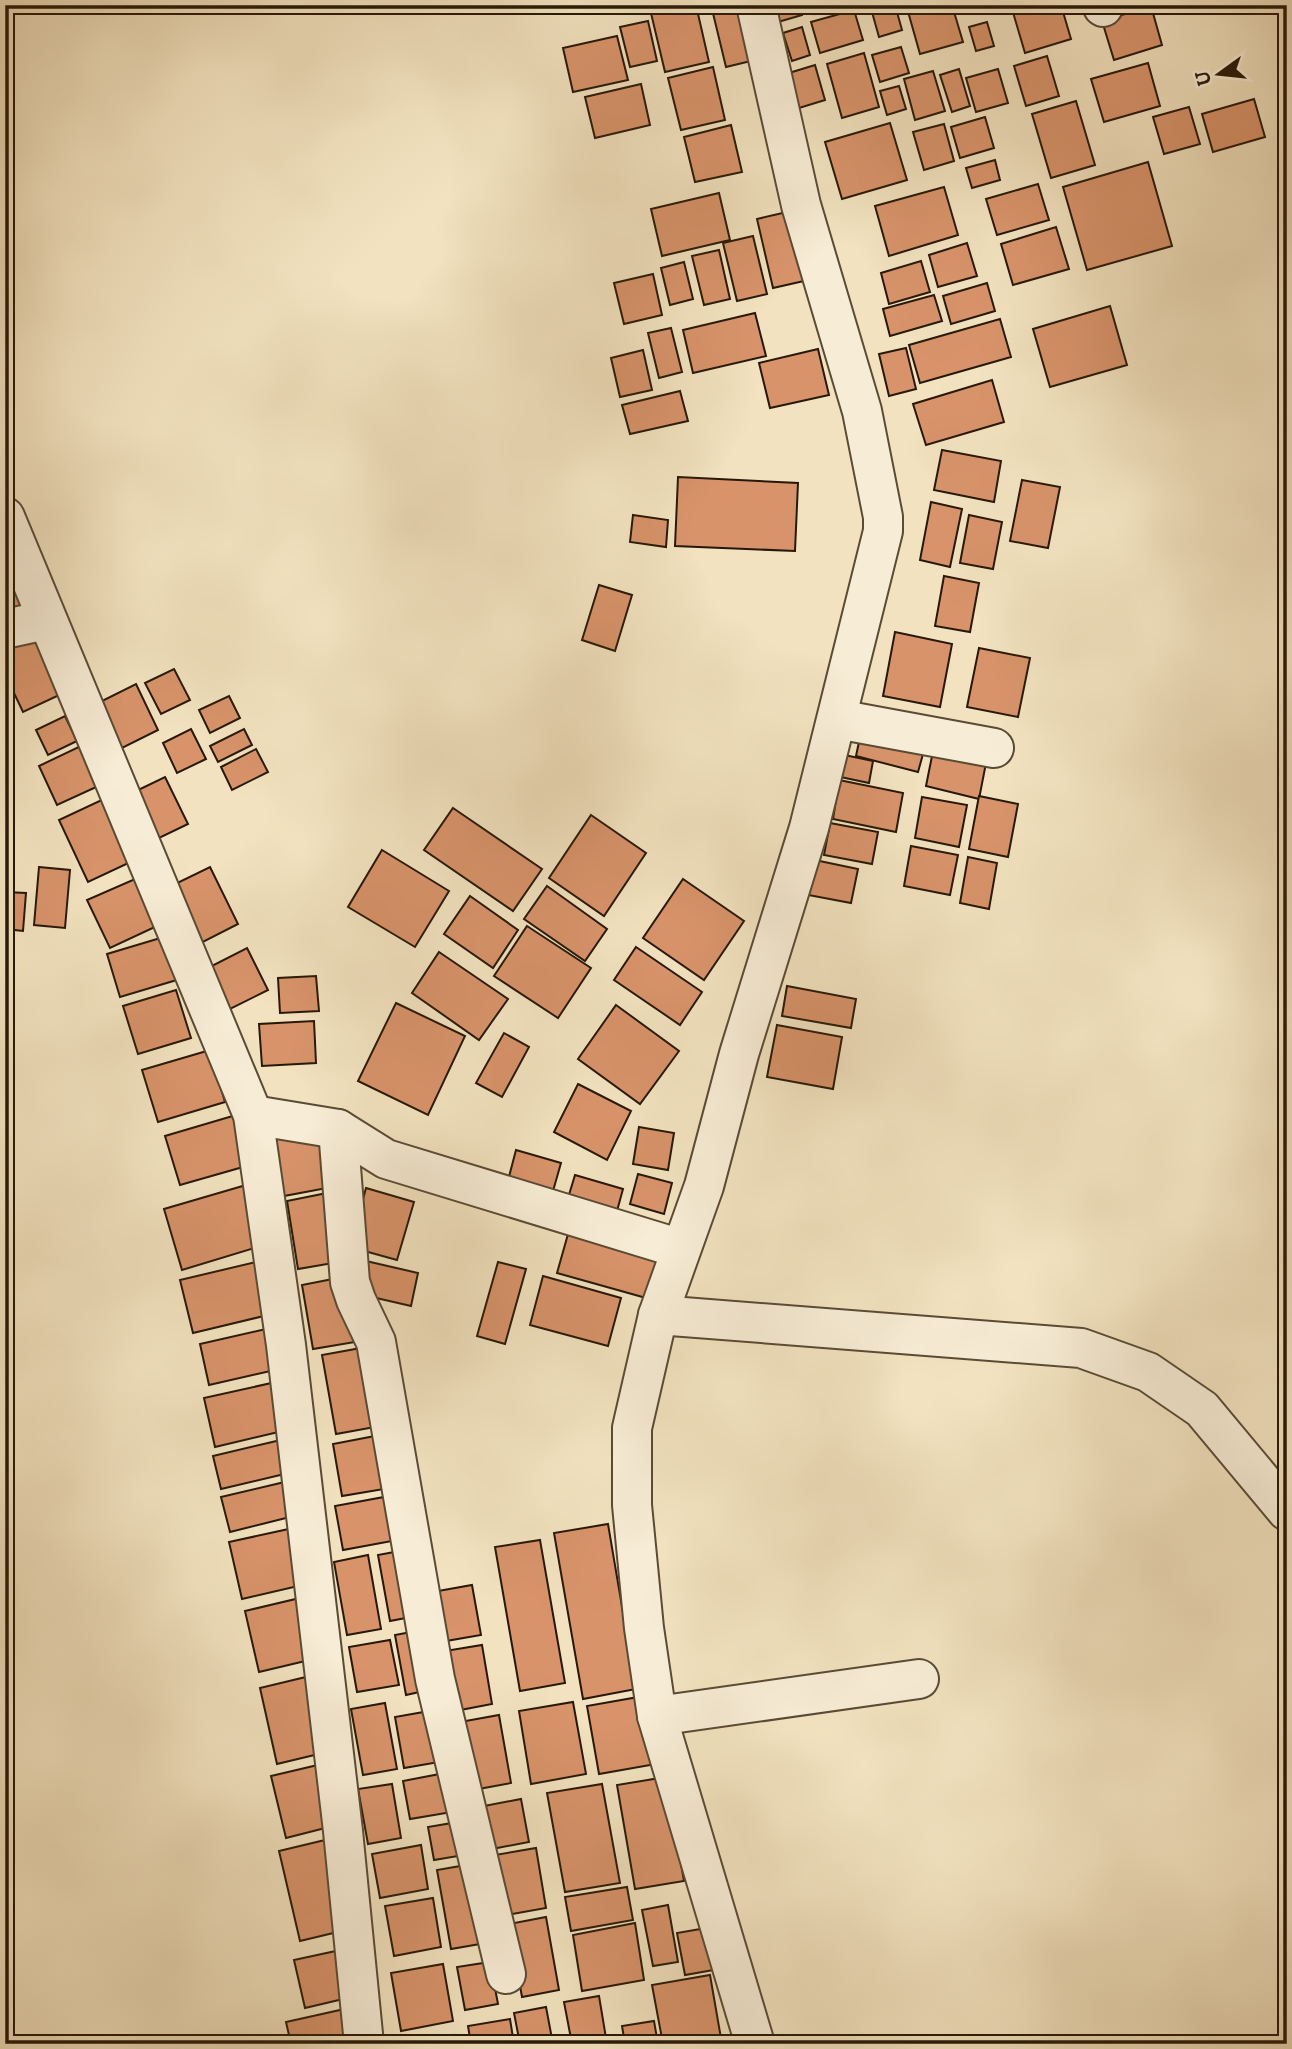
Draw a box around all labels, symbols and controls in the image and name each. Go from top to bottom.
north arrow [1184,38,1254,108]
text: U [1191,68,1217,88]

